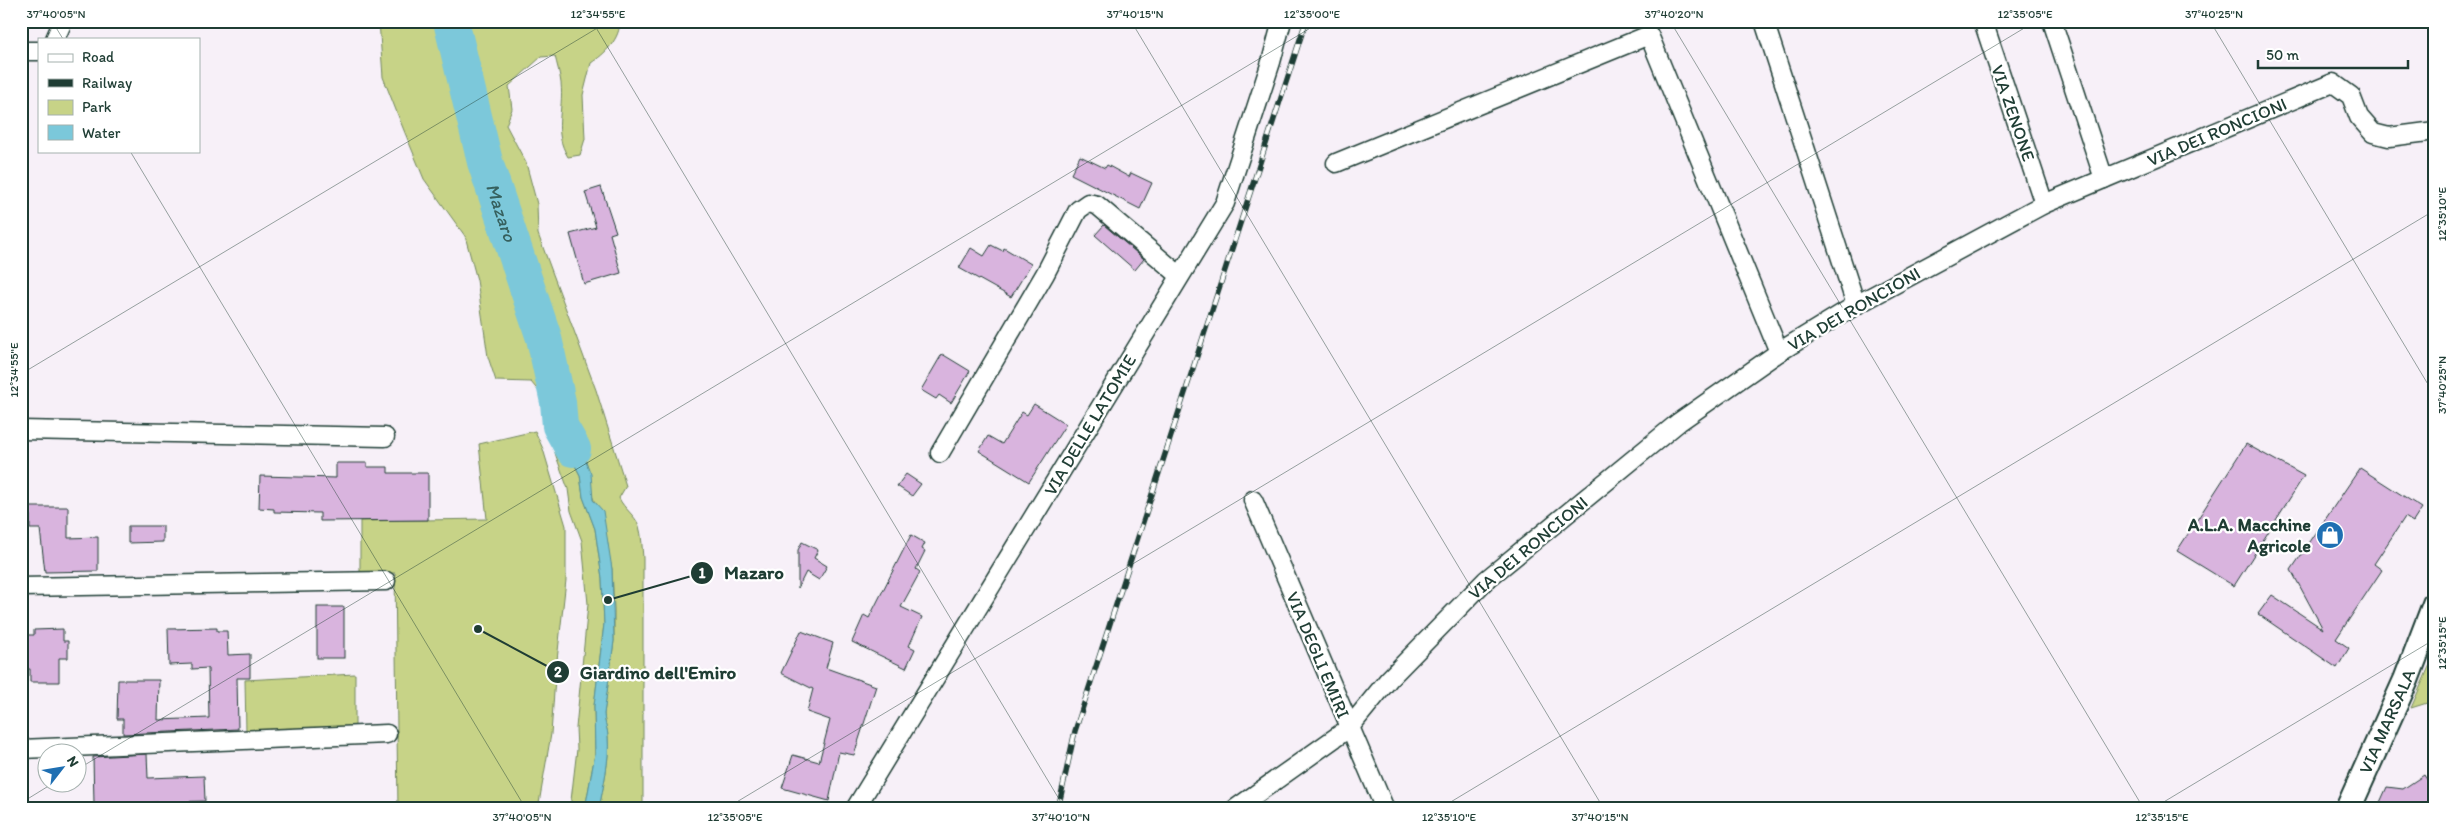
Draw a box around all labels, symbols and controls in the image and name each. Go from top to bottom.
text: 37°40'05"N [26,7,86,21]
text: 12°34'55"E [570,7,626,21]
text: 37°40'15"N [1106,7,1164,21]
text: 12°35'00"E [1284,7,1341,21]
text: 37°40'20"N [1644,7,1704,21]
text: 12°35'05"E [1997,7,2053,21]
text: 37°40'25"N [2185,7,2243,21]
legend [38,38,200,152]
scale bar [2258,38,2408,70]
text: 50 m [2266,46,2299,64]
text: Road [82,48,115,66]
street label: VIA ZENONE [1986,62,2040,164]
text: Railway [82,74,132,92]
street label: VIA DEI RONCIONI [2144,93,2290,171]
text: Park [82,98,112,116]
text: Water [82,124,121,142]
water label: Mazaro [481,180,523,246]
text: 12°35'10"E [2435,186,2449,241]
street label: VIA DEI RONCIONI [1784,262,1924,356]
text: 12°34'55"E [7,342,21,398]
street label: VIA DELLE LATOMIE [1039,350,1141,500]
text: 37°40'25"N [2435,356,2449,414]
street label: VIA DEI RONCIONI [1464,492,1592,604]
place label: A.L.A. Macchine Agricole [2187,514,2311,557]
shop icon: A.L.A. Macchine Agricole [2315,520,2345,550]
callout: Mazaro [689,556,794,590]
text: Mazaro [724,561,784,584]
text: 1 [699,564,706,582]
street label: VIA DEGLI EMIRI [1281,588,1355,722]
text: 12°35'15"E [2435,616,2449,670]
callout: Giardino dell'Emiro [545,655,747,689]
text: Giardino dell'Emiro [580,661,737,684]
text: 2 [554,663,562,681]
street label: VIA MARSALA [2354,666,2420,777]
north arrow [38,742,88,792]
text: N [63,753,82,770]
text: 37°40'05"N [492,810,552,824]
text: 12°35'05"E [707,810,763,824]
text: 37°40'10"N [1032,810,1090,824]
text: 12°35'10"E [1422,810,1477,824]
text: 37°40'15"N [1571,810,1629,824]
text: 12°35'15"E [2135,810,2189,824]

